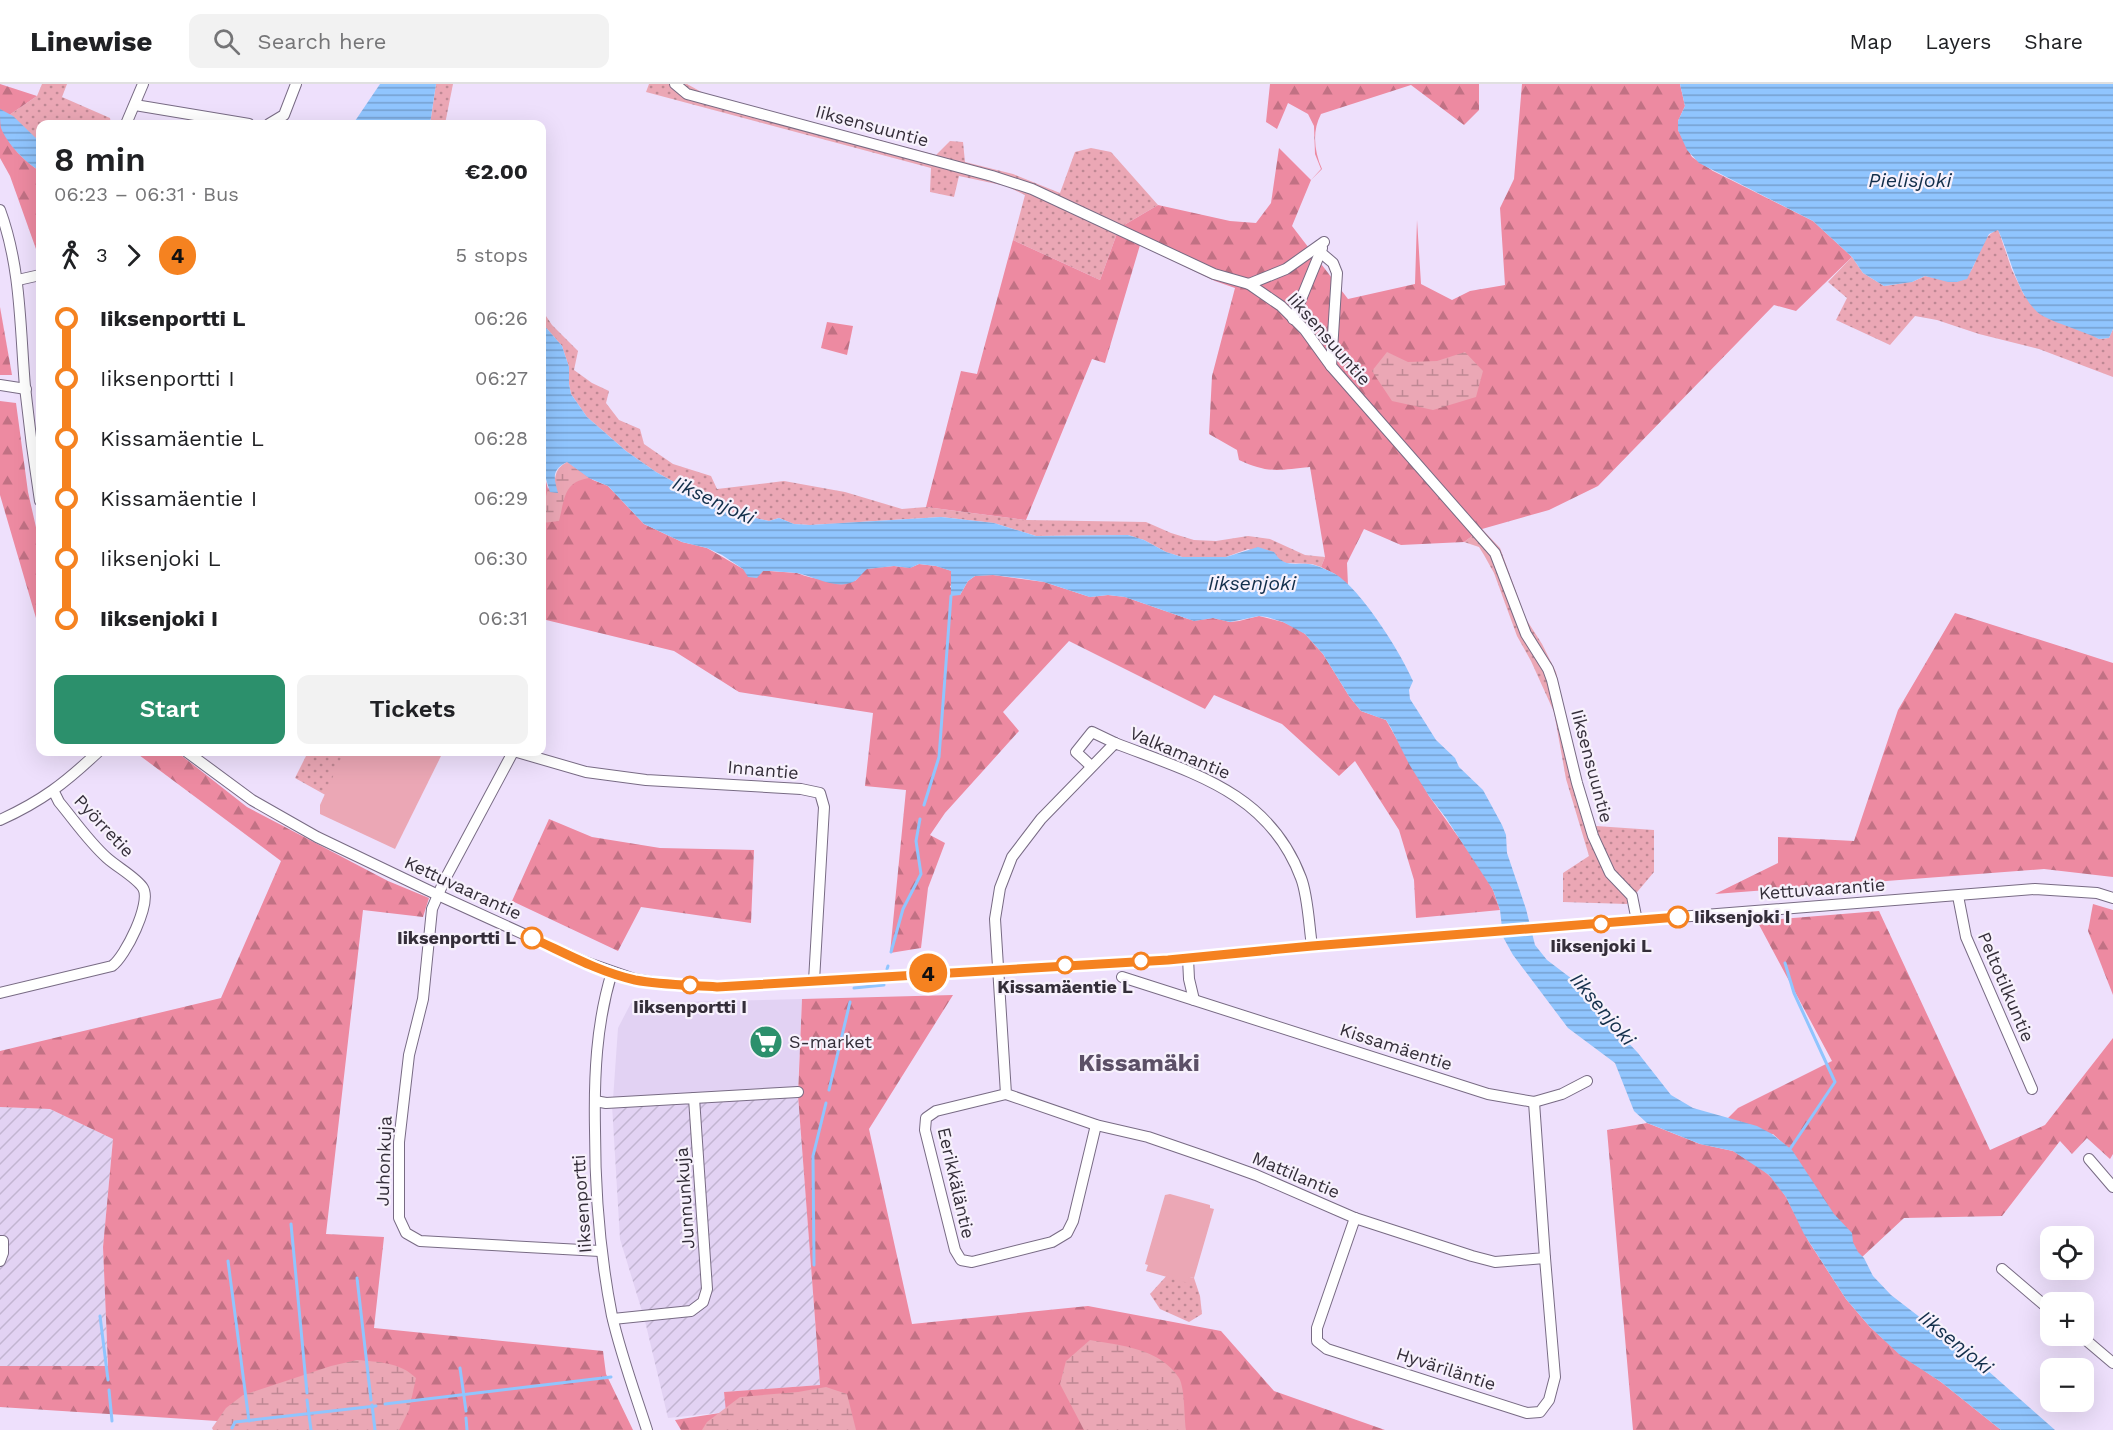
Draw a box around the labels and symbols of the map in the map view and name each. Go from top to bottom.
street label: Iiksensuuntie [813,100,931,151]
water label: Pielisjoki [1868,168,1953,192]
street label: Iiksensuuntie [1283,288,1376,390]
water label: Iiksenjoki [669,470,760,530]
water label: Iiksenjoki [1208,571,1297,595]
street label: Iiksensuuntie [1567,707,1618,825]
street label: Valkamantie [1127,722,1234,783]
street label: Innantie [727,756,800,783]
street label: Pyörretie [70,790,139,861]
street label: Kettuvaarantie [401,851,525,924]
street label: Kettuvaarantie [1758,874,1886,903]
marker: Iiksenjoki I [1667,906,1689,928]
place label: Iiksenjoki I [1694,906,1791,927]
marker: Iiksenjoki L [1592,915,1610,933]
place label: Iiksenportti L [397,927,516,948]
marker: Iiksenportti L [521,927,543,949]
street label: Peltotilkuntie [1974,929,2039,1045]
place label: Iiksenjoki L [1550,935,1652,956]
unlabelled marker [1132,952,1150,970]
line badge: 4 [908,954,948,992]
marker: Kissamäentie L [1056,956,1074,974]
water label: Iiksenjoki [1565,967,1641,1051]
marker: Iiksenportti I [681,976,699,994]
place label: Kissamäentie L [997,976,1133,997]
place label: Iiksenportti I [633,996,747,1017]
street label: Kissamäentie [1337,1018,1455,1075]
supermarket icon: S-market [748,1024,784,1060]
place label: S-market [789,1031,872,1052]
district label: Kissamäki [1078,1049,1200,1077]
street label: Juhonkuja [371,1115,396,1207]
street label: Eerikkäläntie [933,1125,979,1241]
street label: Junnunkuja [670,1146,699,1250]
street label: Mattilantie [1249,1147,1343,1202]
street label: Iiksenportti [568,1154,595,1254]
water label: Iiksenjoki [1914,1305,1998,1380]
street label: Hyväriläntie [1394,1343,1499,1394]

